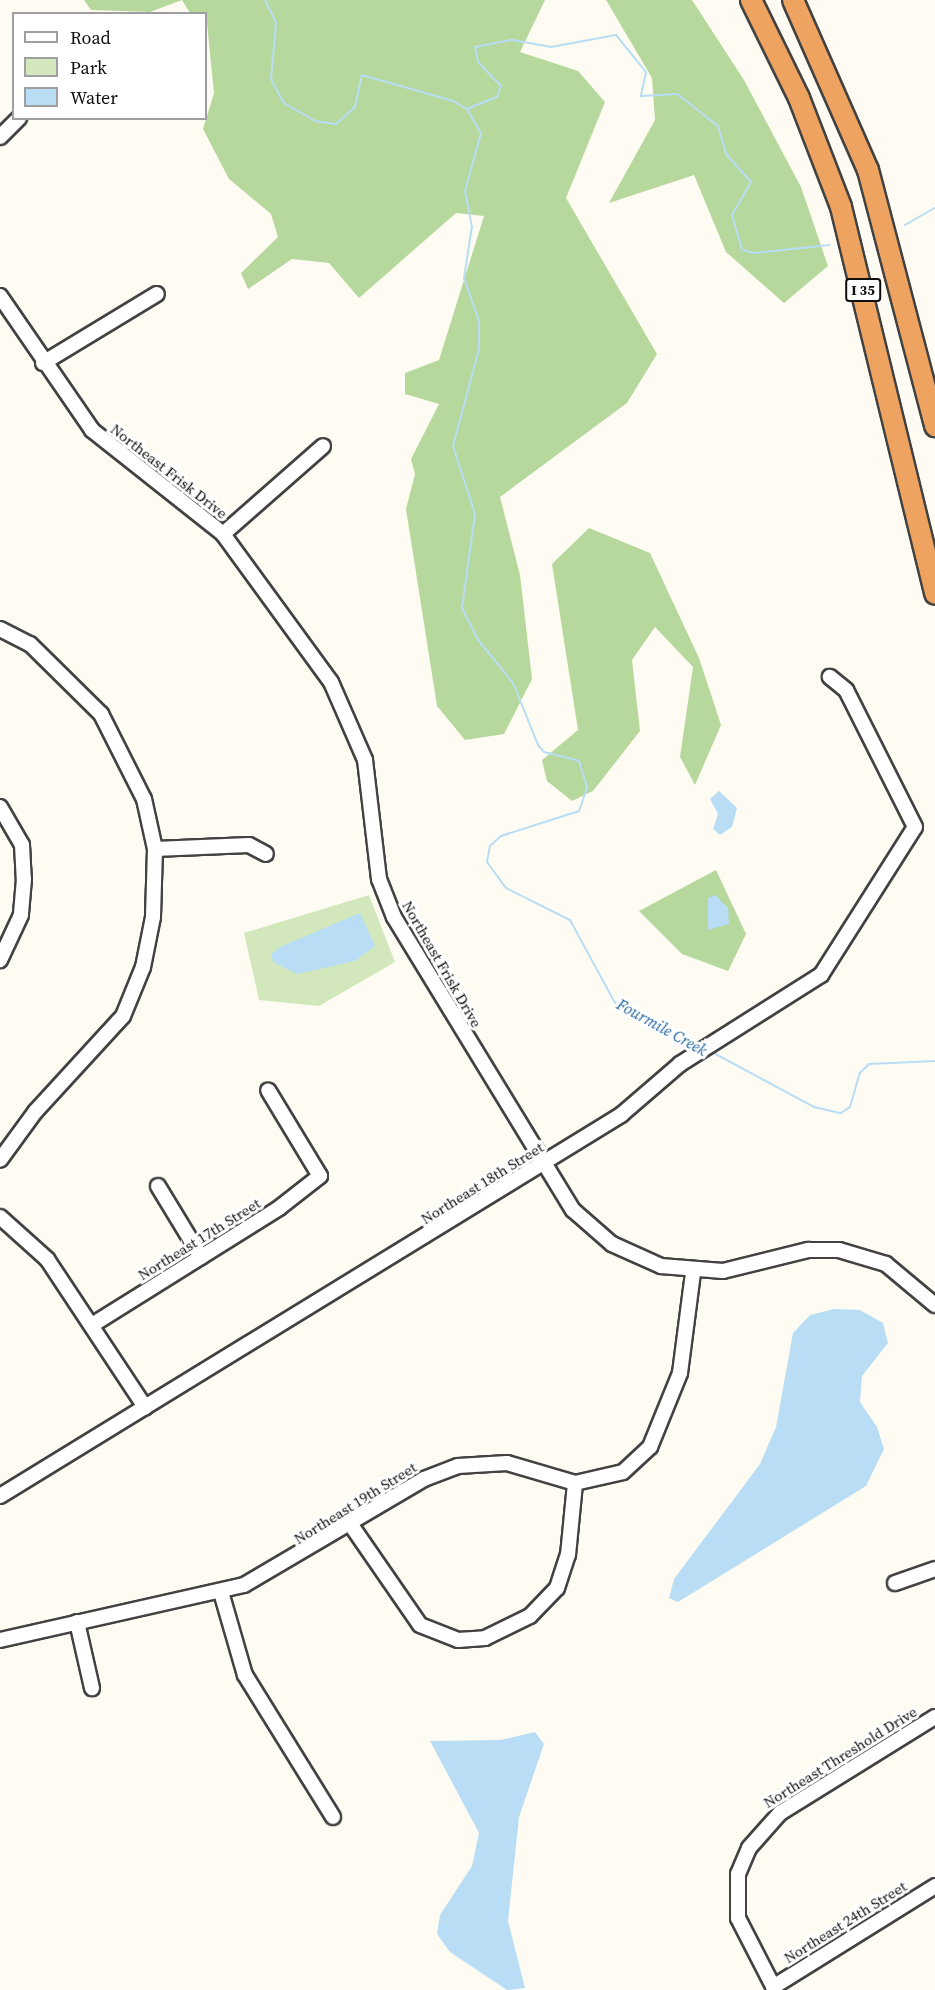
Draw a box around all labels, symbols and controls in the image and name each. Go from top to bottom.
legend [12,12,207,120]
text: Road [70,25,111,50]
text: Park [70,55,107,80]
text: Water [70,85,118,110]
road number: I 35 [845,279,881,301]
street label: Northeast Frisk Drive [107,420,231,522]
street label: Northeast Frisk Drive [398,898,486,1030]
water label: Fourmile Creek [614,994,710,1060]
street label: Northeast 18th Street [418,1138,546,1228]
street label: Northeast 17th Street [135,1194,263,1284]
street label: Northeast 19th Street [291,1458,419,1548]
street label: Northeast Threshold Drive [760,1702,920,1812]
street label: Northeast 24th Street [781,1877,909,1967]

